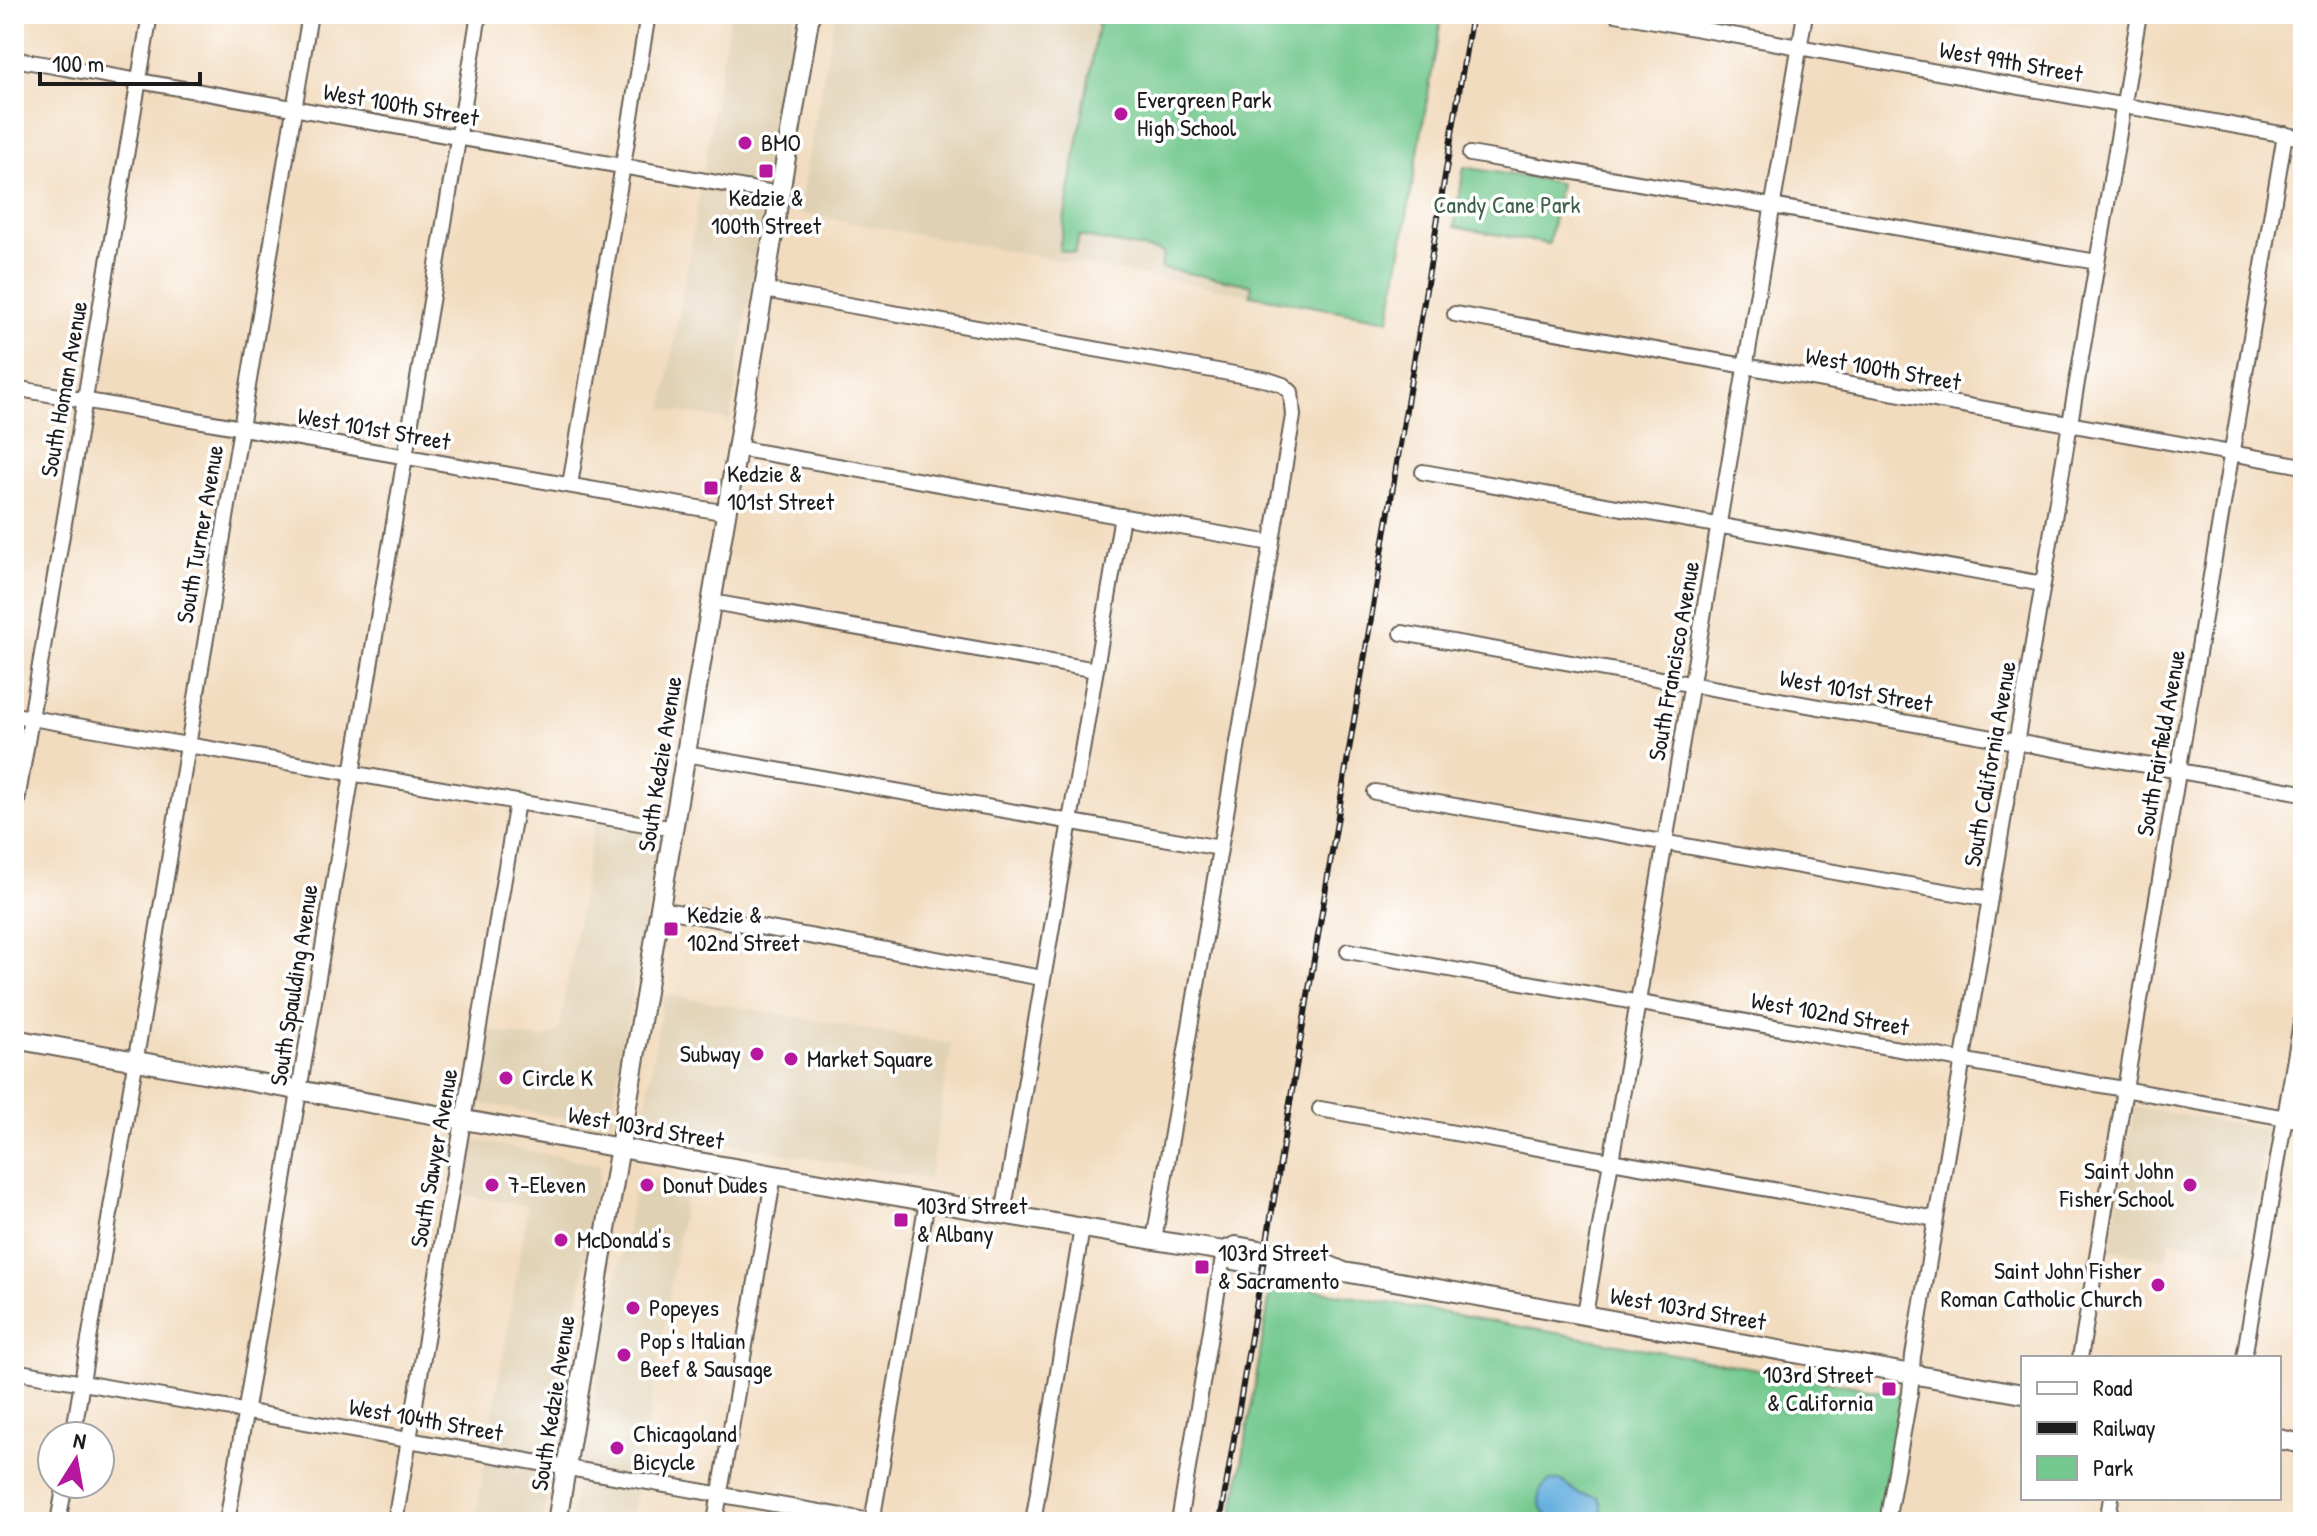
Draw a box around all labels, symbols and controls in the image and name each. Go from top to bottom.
street label: West 99th Street [1937,33,2086,89]
scale bar [40,36,200,86]
text: 100 m [52,47,104,79]
street label: West 100th Street [321,75,482,134]
place label: Evergreen Park High School [1137,83,1272,143]
marker: Evergreen Park High School [1112,105,1130,123]
place label: BMO [761,126,801,158]
marker: BMO [736,134,754,152]
marker: Kedzie & 100th Street [757,162,775,180]
place label: Kedzie & 100th Street [711,181,822,241]
park label: Candy Cane Park [1433,188,1581,220]
street label: South Homan Avenue [32,298,94,479]
street label: West 100th Street [1803,339,1964,398]
street label: West 101st Street [295,399,454,457]
street label: South Turner Avenue [168,442,230,625]
place label: Kedzie & 101st Street [727,457,835,517]
marker: Kedzie & 101st Street [702,479,720,497]
street label: South Francisco Avenue [1640,558,1706,763]
street label: South Fairfield Avenue [2128,647,2192,838]
street label: South California Avenue [1955,658,2023,869]
street label: West 101st Street [1777,661,1936,719]
street label: South Kedzie Avenue [629,673,689,854]
street label: South Spaulding Avenue [261,881,325,1088]
place label: Kedzie & 102nd Street [687,898,800,958]
marker: Kedzie & 102nd Street [662,920,680,938]
street label: West 102nd Street [1749,983,1912,1043]
place label: Subway [680,1037,741,1069]
place label: Market Square [807,1042,934,1074]
marker: Subway [748,1045,766,1063]
marker: Market Square [782,1050,800,1068]
place label: Circle K [522,1061,594,1093]
street label: South Sawyer Avenue [402,1065,465,1250]
marker: Circle K [497,1069,515,1087]
street label: West 103rd Street [566,1098,727,1157]
place label: Saint John Fisher School [2059,1154,2175,1214]
place label: 7-Eleven [508,1168,586,1200]
place label: Donut Dudes [663,1168,767,1200]
marker: 7-Eleven [483,1176,501,1194]
marker: Donut Dudes [638,1176,656,1194]
marker: Saint John Fisher School [2181,1176,2199,1194]
place label: 103rd Street & Albany [917,1189,1028,1249]
marker: 103rd Street & Albany [892,1211,910,1229]
place label: McDonald's [577,1223,671,1255]
marker: McDonald's [552,1231,570,1249]
place label: 103rd Street & Sacramento [1218,1236,1340,1296]
place label: Saint John Fisher Roman Catholic Church [1941,1254,2142,1314]
marker: 103rd Street & Sacramento [1193,1258,1211,1276]
marker: Saint John Fisher Roman Catholic Church [2149,1276,2167,1294]
street label: West 103rd Street [1608,1279,1769,1338]
place label: Popeyes [649,1291,719,1323]
marker: Popeyes [624,1299,642,1317]
street label: South Kedzie Avenue [522,1312,582,1493]
place label: Pop's Italian Beef & Sausage [640,1324,773,1384]
marker: Pop's Italian Beef & Sausage [615,1346,633,1364]
legend [2021,1356,2281,1500]
place label: 103rd Street & California [1763,1358,1874,1418]
text: Road [2093,1371,2132,1403]
marker: 103rd Street & California [1880,1380,1898,1398]
street label: West 104th Street [347,1390,506,1448]
text: Railway [2093,1411,2156,1443]
place label: Chicagoland Bicycle [633,1417,737,1477]
north arrow [36,1420,116,1500]
text: N [71,1425,89,1456]
marker: Chicagoland Bicycle [608,1439,626,1457]
text: Park [2093,1451,2133,1483]

